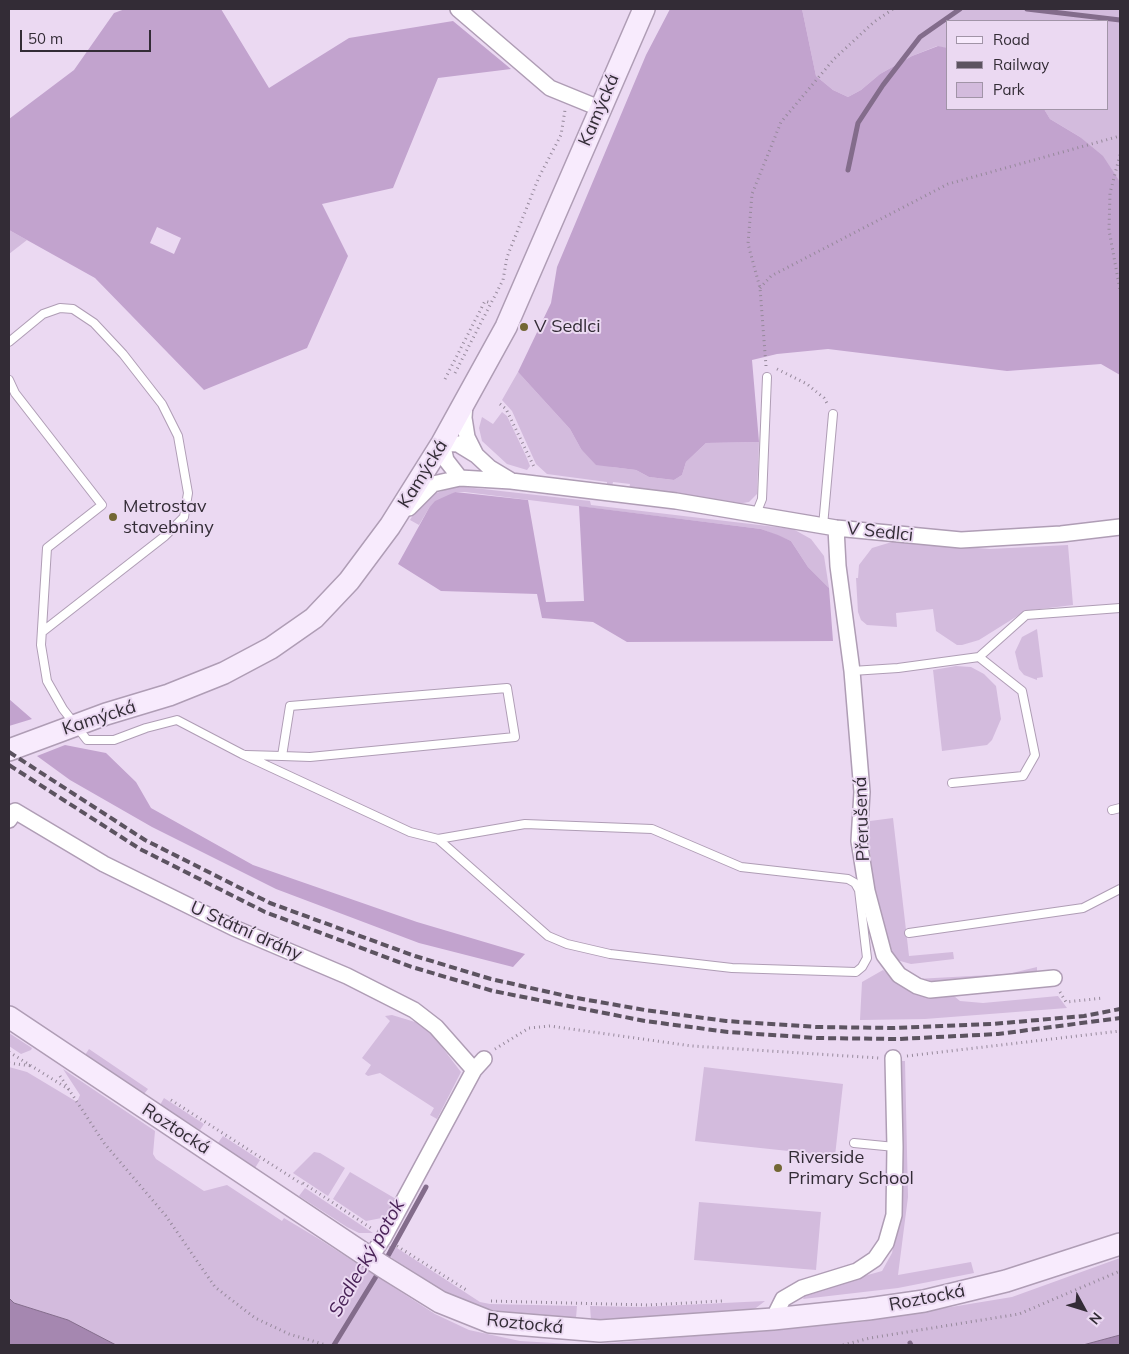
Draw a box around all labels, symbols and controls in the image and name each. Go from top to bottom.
scale bar [22,20,154,52]
legend [946,20,1109,110]
text: 50 m [28,29,63,48]
text: Road [993,30,1030,49]
text: Railway [993,55,1049,74]
street label: Kamýcká [574,71,624,149]
text: Park [993,80,1025,99]
place label: V Sedlci [534,316,601,338]
marker: V Sedlci [518,321,530,333]
street label: Kamýcká [394,436,452,512]
place label: Metrostav stavebniny [123,496,214,538]
marker: Metrostav stavebniny [107,511,119,523]
street label: V Sedlci [846,518,914,546]
street label: Kamýcká [59,696,139,740]
street label: Přerušená [850,776,874,862]
street label: U Státní dráhy [187,897,305,965]
street label: Roztocká [138,1099,214,1159]
place label: Riverside Primary School [788,1147,914,1190]
marker: Riverside Primary School [772,1162,784,1174]
water label: Sedlecký potok [324,1195,410,1321]
street label: Roztocká [887,1280,967,1316]
north arrow [1059,1284,1109,1334]
street label: Roztocká [485,1309,565,1339]
text: N [1085,1309,1106,1328]

